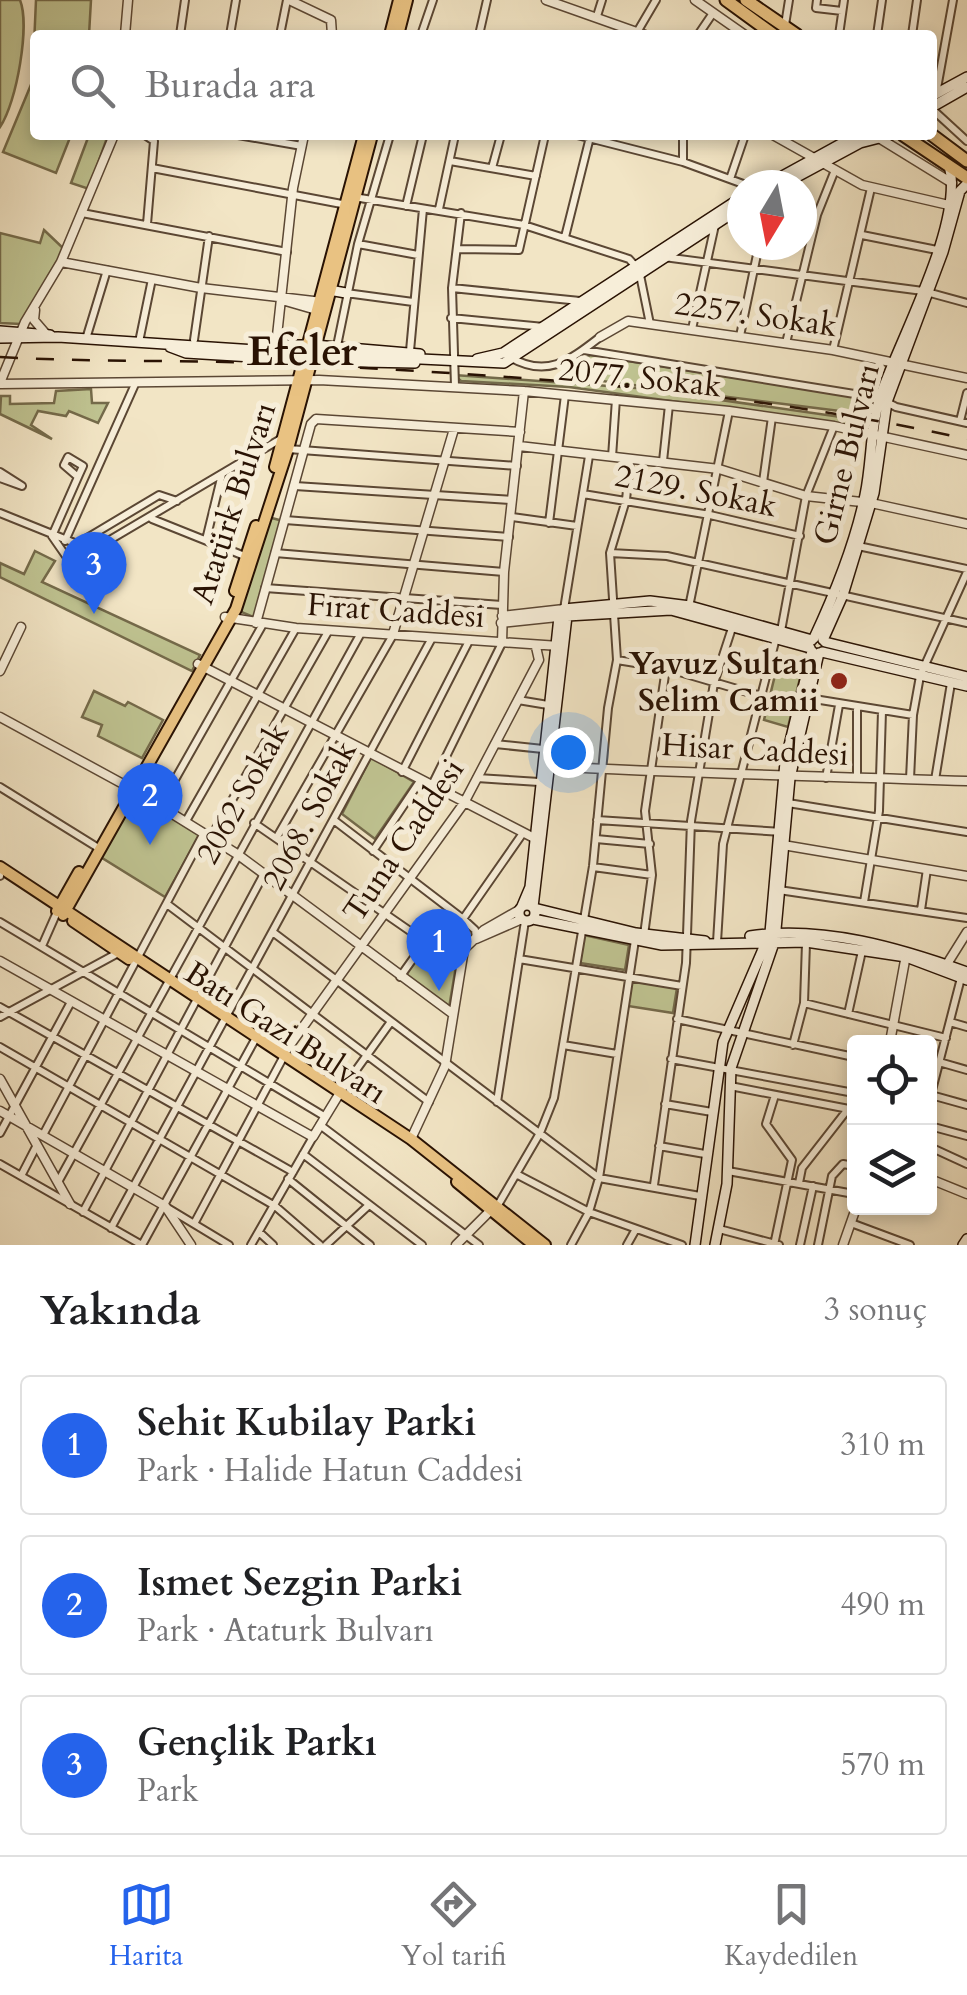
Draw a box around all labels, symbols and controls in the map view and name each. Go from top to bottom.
search box [30,30,937,140]
icon: search [65,58,120,113]
text: Burada ara [145,59,316,111]
north arrow [727,170,817,260]
street label: 2257. Sokak [672,282,840,348]
district label: Efeler [247,323,357,380]
street label: 2077. Sokak [556,348,724,408]
street label: Girne Bulvarı [803,359,891,550]
street label: Atatürk Bulvarı [181,397,287,610]
street label: 2129. Sokak [611,454,780,528]
pin: 3 [62,532,126,614]
street label: Fırat Caddesi [306,583,486,639]
place label: Yavuz Sultan Selim Camii [629,642,819,723]
marker: Yavuz Sultan Selim Camii [828,670,850,692]
street label: 2062 Sokak [186,715,300,872]
street label: Hisar Caddesi [660,723,850,777]
your location [543,727,594,778]
street label: 2068. Sokak [252,733,368,898]
street label: Tuna Caddesi [333,750,475,931]
pin: 2 [118,762,182,845]
pin: 1 [406,908,472,991]
street label: Batı Gazi Bulvarı [176,951,395,1115]
map controls [847,1035,937,1215]
button: locate [847,1035,937,1125]
button: layers [847,1125,937,1215]
text: Yakında [40,1282,201,1339]
text: 3 sonuç [824,1288,927,1332]
text: Sehit Kubilay Parki [137,1397,476,1449]
text: 1 [66,1423,83,1467]
text: 310 m [840,1423,925,1467]
text: Park · Halide Hatun Caddesi [137,1449,523,1493]
text: Ismet Sezgin Parki [137,1557,462,1609]
text: 2 [66,1583,83,1627]
text: 490 m [840,1583,925,1627]
text: Park · Ataturk Bulvarı [137,1609,434,1653]
text: Gençlik Parkı [137,1717,377,1769]
text: 3 [66,1743,83,1787]
text: 570 m [840,1743,925,1787]
text: Park [137,1769,199,1813]
tab: Harita [109,1877,183,1975]
tab: Yol tarifi [401,1877,507,1975]
tab: Kaydedilen [724,1877,858,1975]

